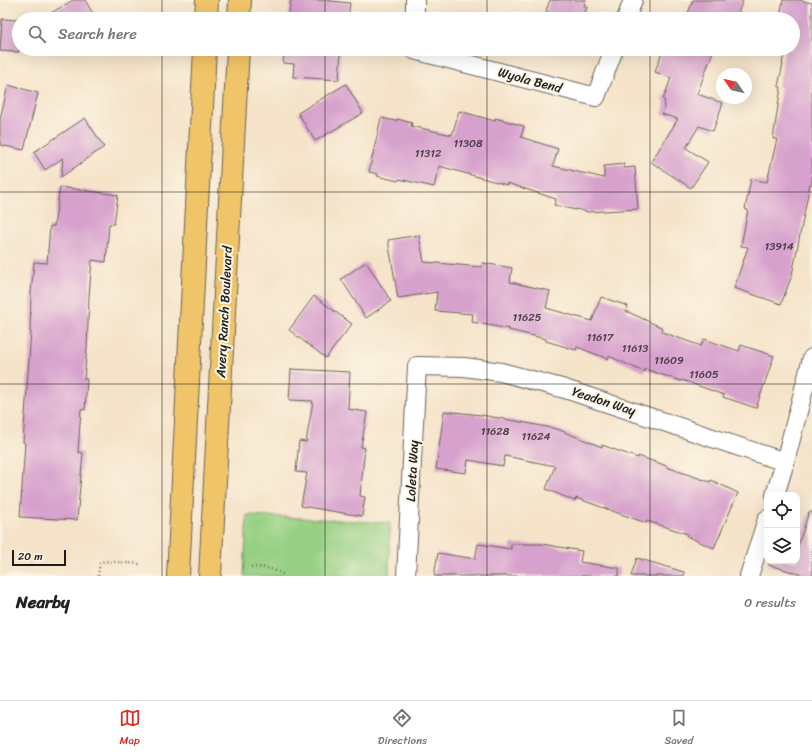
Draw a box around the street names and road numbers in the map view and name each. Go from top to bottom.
street label: Wyola Bend [495,60,566,100]
street label: Avery Ranch Boulevard [209,245,239,379]
street label: Yeadon Way [569,380,639,422]
street label: Loleta Way [399,439,425,502]

